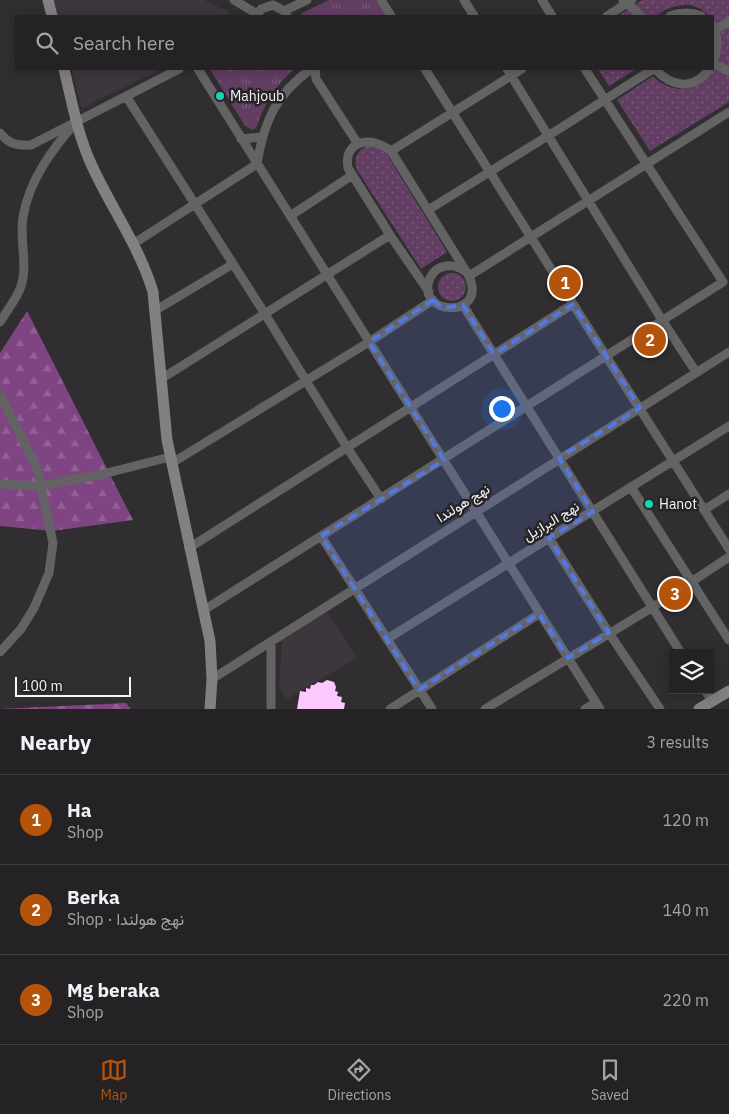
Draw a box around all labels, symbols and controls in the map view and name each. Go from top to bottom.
search box [15,15,714,70]
icon: search [33,29,61,57]
text: Search here [73,31,175,55]
place label: Mahjoub [230,87,284,105]
marker: Mahjoub [214,90,226,102]
pin: 1 [549,264,581,302]
pin: 2 [634,321,666,359]
your location [489,396,515,422]
street label: نهج هولندا [433,480,494,528]
place label: Hanot [659,495,697,513]
street label: نهج البرازيل [519,497,584,547]
marker: Hanot [643,498,655,510]
pin: 3 [659,575,691,613]
map controls [669,649,714,694]
button: layers [669,649,714,694]
scale bar [15,674,131,697]
text: 100 m [22,677,63,695]
text: Nearby [20,728,91,756]
text: 3 results [646,732,709,752]
text: Ha [67,798,92,822]
text: 1 [31,810,41,830]
text: 120 m [662,810,709,830]
text: Shop [67,822,104,842]
text: Berka [67,885,120,909]
text: 2 [31,900,41,920]
text: 140 m [662,900,709,920]
text: Shop · نهج هولندا [67,909,184,929]
text: Mg beraka [67,978,160,1002]
text: 3 [31,990,41,1010]
text: 220 m [662,990,709,1010]
text: Shop [67,1002,104,1022]
tab: Map [100,1056,128,1104]
tab: Directions [328,1056,391,1104]
tab: Saved [591,1056,629,1104]

